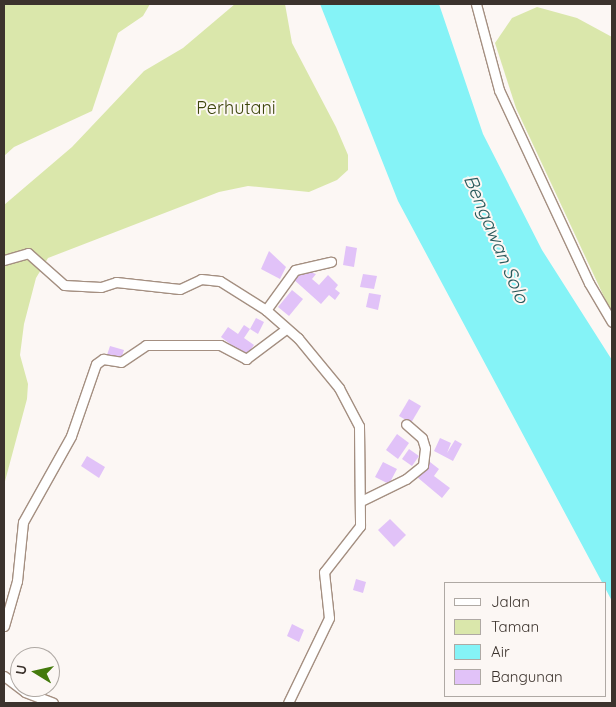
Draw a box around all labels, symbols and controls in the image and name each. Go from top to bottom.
park label: Perhutani [196,97,276,119]
water label: Bengawan Solo [459,171,533,307]
legend [444,582,606,697]
text: Jalan [491,592,530,611]
text: Taman [491,617,539,636]
text: Air [491,642,510,661]
north arrow [10,647,60,697]
text: U [12,664,31,676]
text: Bangunan [491,667,563,686]

